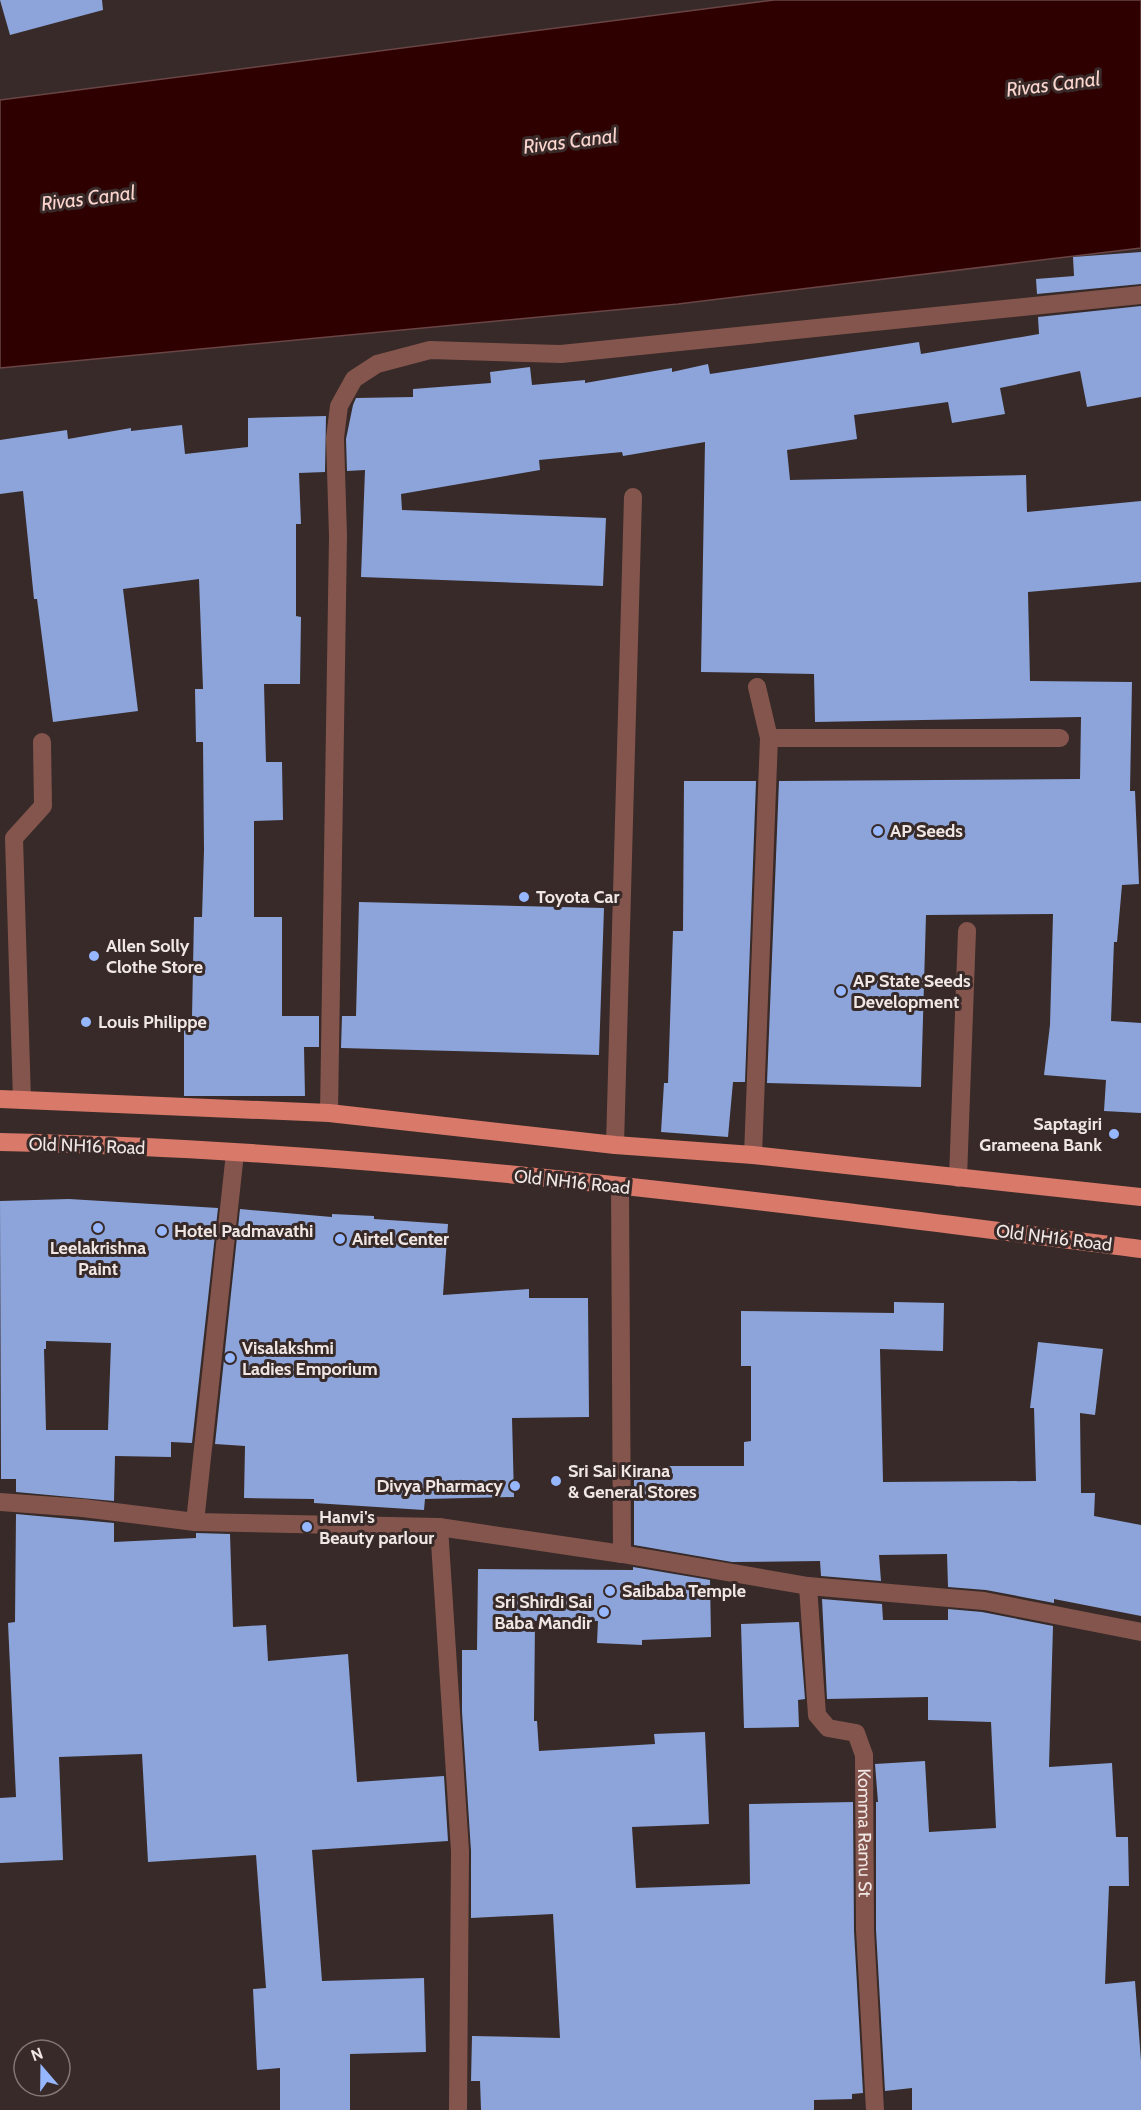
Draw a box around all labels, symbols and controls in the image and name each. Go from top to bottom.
water label: Rivas Canal [1005,66,1102,102]
water label: Rivas Canal [522,123,619,159]
water label: Rivas Canal [40,180,137,216]
place label: AP Seeds [890,820,963,842]
marker: AP Seeds [871,824,885,838]
place label: Toyota Car [536,886,619,908]
marker: Toyota Car [517,890,531,904]
place label: Allen Solly Clothe Store [106,935,203,978]
marker: Allen Solly Clothe Store [87,949,101,963]
place label: AP State Seeds Development [853,970,971,1013]
marker: AP State Seeds Development [834,984,848,998]
place label: Louis Philippe [98,1011,207,1033]
marker: Louis Philippe [79,1015,93,1029]
place label: Saptagiri Grameena Bank [979,1113,1102,1156]
marker: Saptagiri Grameena Bank [1107,1127,1121,1141]
street label: Old NH16 Road [28,1133,146,1159]
street label: Old NH16 Road [513,1165,631,1199]
place label: Hotel Padmavathi [174,1220,313,1242]
street label: Old NH16 Road [995,1220,1113,1256]
marker: Leelakrishna Paint [91,1221,105,1235]
marker: Hotel Padmavathi [155,1224,169,1238]
place label: Airtel Center [352,1228,449,1250]
marker: Airtel Center [333,1232,347,1246]
place label: Leelakrishna Paint [50,1237,146,1280]
place label: Visalakshmi Ladies Emporium [242,1337,378,1380]
marker: Visalakshmi Ladies Emporium [223,1351,237,1365]
place label: Sri Sai Kirana & General Stores [568,1460,697,1503]
marker: Sri Sai Kirana & General Stores [549,1474,563,1488]
place label: Divya Pharmacy [376,1475,503,1497]
marker: Divya Pharmacy [508,1479,522,1493]
place label: Hanvi's Beauty parlour [319,1506,434,1549]
marker: Hanvi's Beauty parlour [300,1520,314,1534]
place label: Saibaba Temple [622,1580,746,1602]
marker: Saibaba Temple [603,1584,617,1598]
place label: Sri Shirdi Sai Baba Mandir [494,1591,592,1634]
marker: Sri Shirdi Sai Baba Mandir [597,1605,611,1619]
street label: Komma Ramu St [853,1768,876,1897]
north arrow [12,2038,72,2098]
text: N [28,2044,46,2065]

